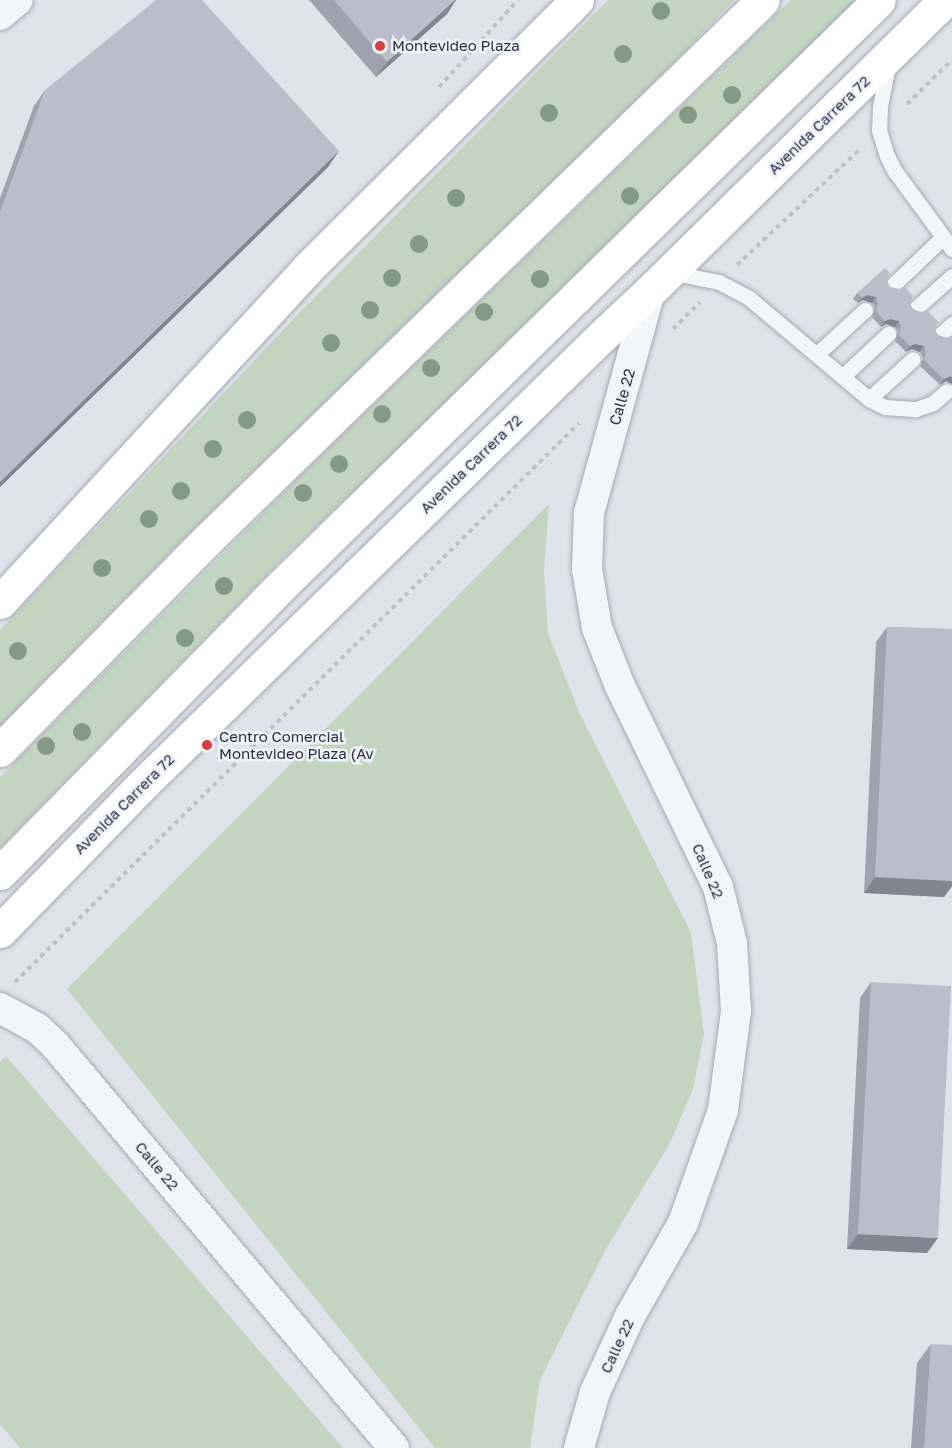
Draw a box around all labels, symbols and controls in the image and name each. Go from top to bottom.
place label: Montevideo Plaza [392,37,520,55]
marker: Montevideo Plaza [373,39,387,53]
street label: Avenida Carrera 72 [765,72,873,178]
street label: Calle 22 [605,367,639,427]
street label: Avenida Carrera 72 [417,411,525,517]
place label: Centro Comercial Montevideo Plaza (Av [219,727,374,762]
marker: Centro Comercial Montevideo Plaza (Av [200,738,214,752]
street label: Avenida Carrera 72 [70,750,178,858]
street label: Calle 22 [688,841,728,901]
street label: Calle 22 [131,1138,183,1194]
street label: Calle 22 [597,1316,637,1376]

